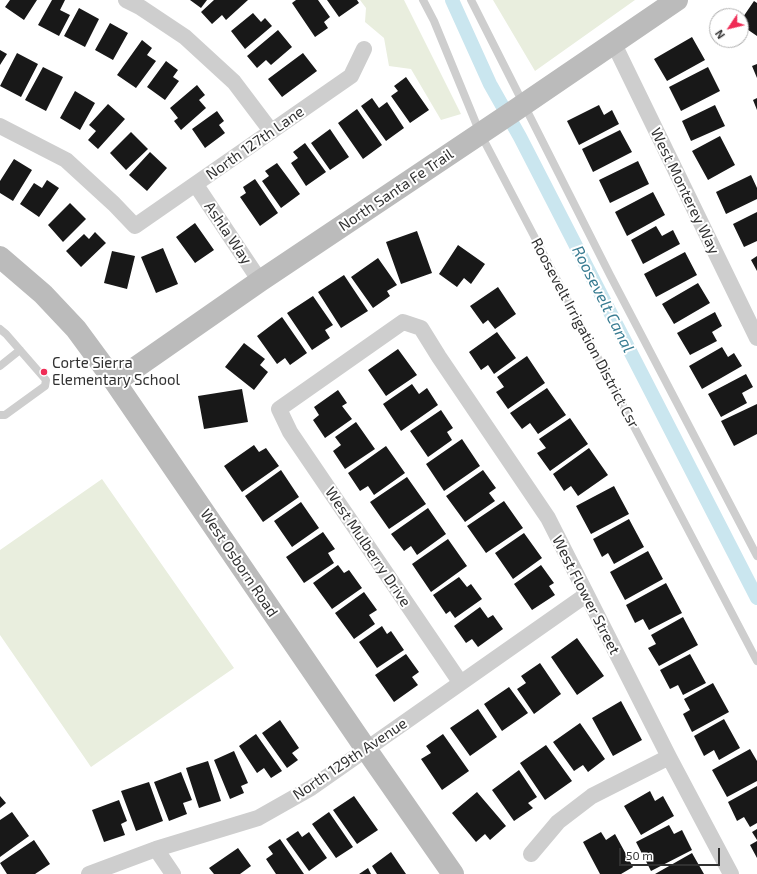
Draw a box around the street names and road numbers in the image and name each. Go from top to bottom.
street label: North 127th Lane [203,103,307,183]
street label: West Monterey Way [647,125,723,257]
street label: North Santa Fe Trail [335,145,457,235]
street label: Ashla Way [200,198,256,268]
street label: Roosevelt Irrigation District Csr [527,235,643,431]
street label: West Mulberry Drive [321,484,415,610]
street label: West Osborn Road [196,506,282,620]
street label: West Flower Street [548,533,624,657]
street label: North 129th Avenue [289,714,411,804]

